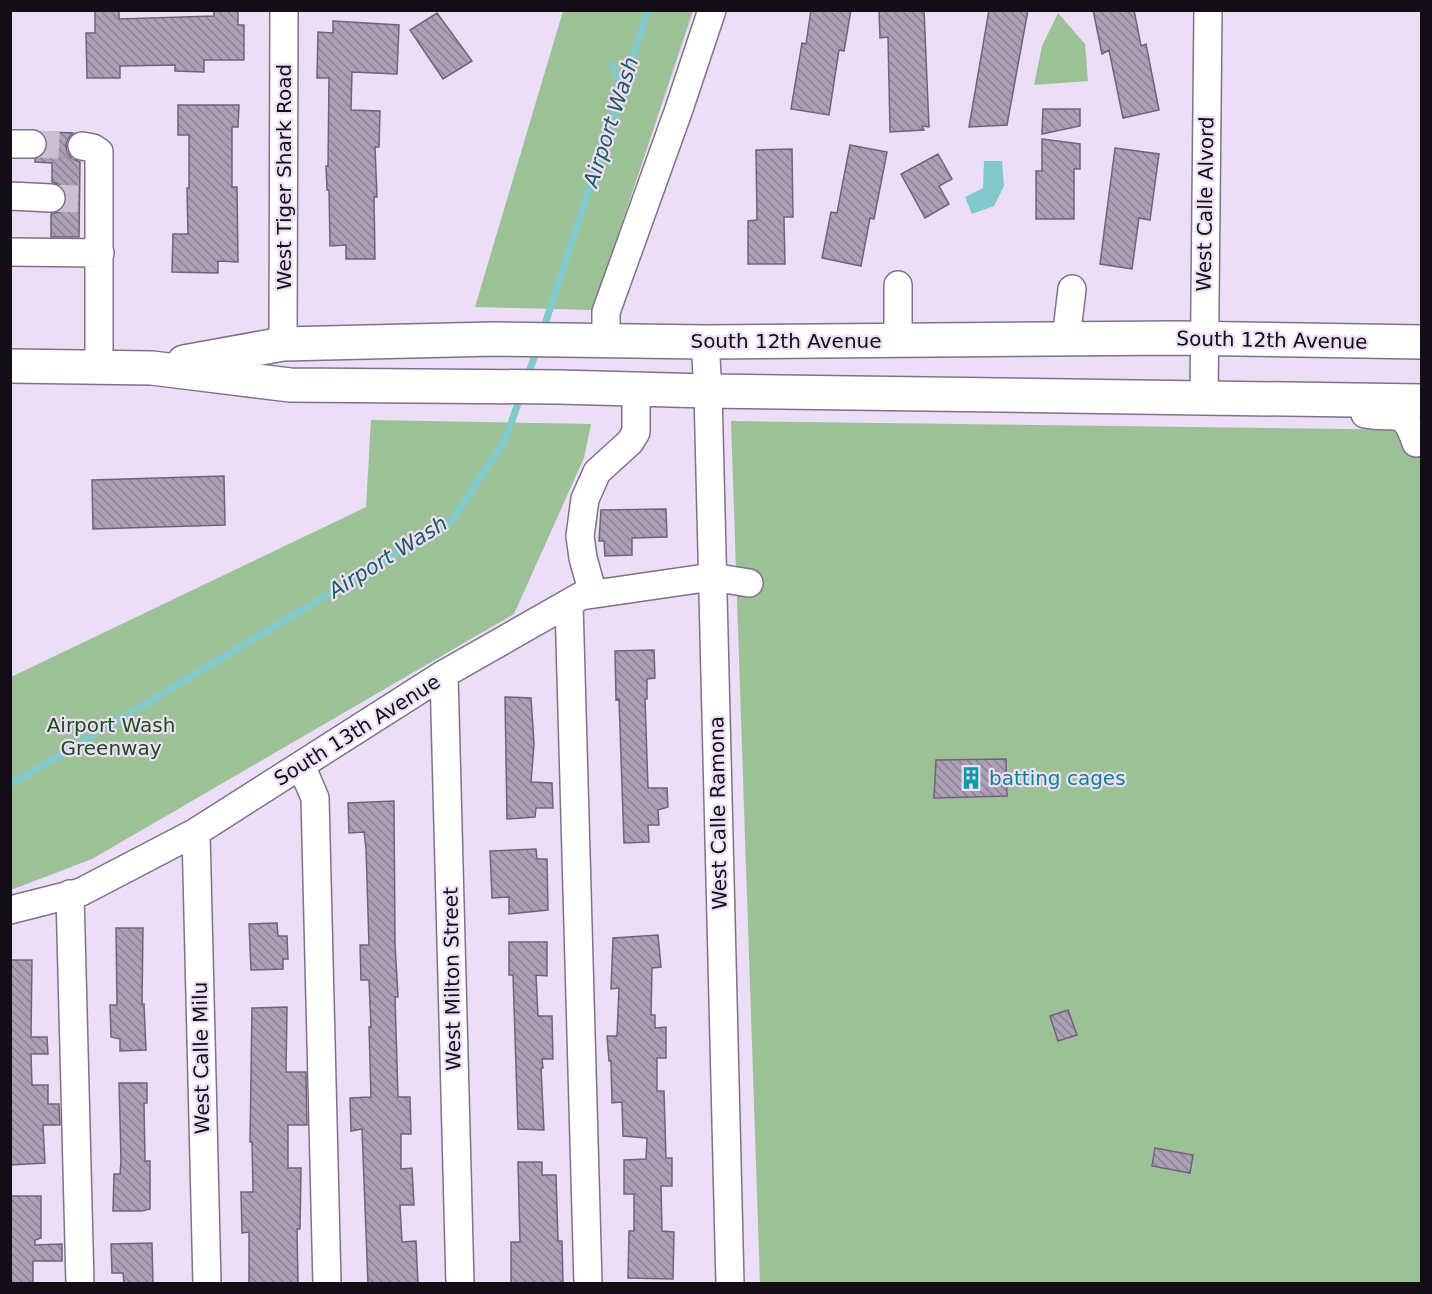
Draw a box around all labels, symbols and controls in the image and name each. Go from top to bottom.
water label: Airport Wash [578,54,643,192]
street label: West Tiger Shark Road [272,64,296,290]
street label: West Calle Alvord [1191,116,1219,292]
street label: South 12th Avenue [1176,326,1368,354]
street label: South 12th Avenue [690,329,882,353]
water label: Airport Wash [323,511,452,604]
street label: South 13th Avenue [270,669,444,791]
park label: Airport Wash Greenway [47,713,175,760]
street label: West Calle Ramona [704,716,732,910]
building icon: batting cages [958,765,984,791]
place label: batting cages [989,766,1126,790]
street label: West Milton Street [438,887,466,1071]
street label: West Calle Milu [188,982,214,1134]

